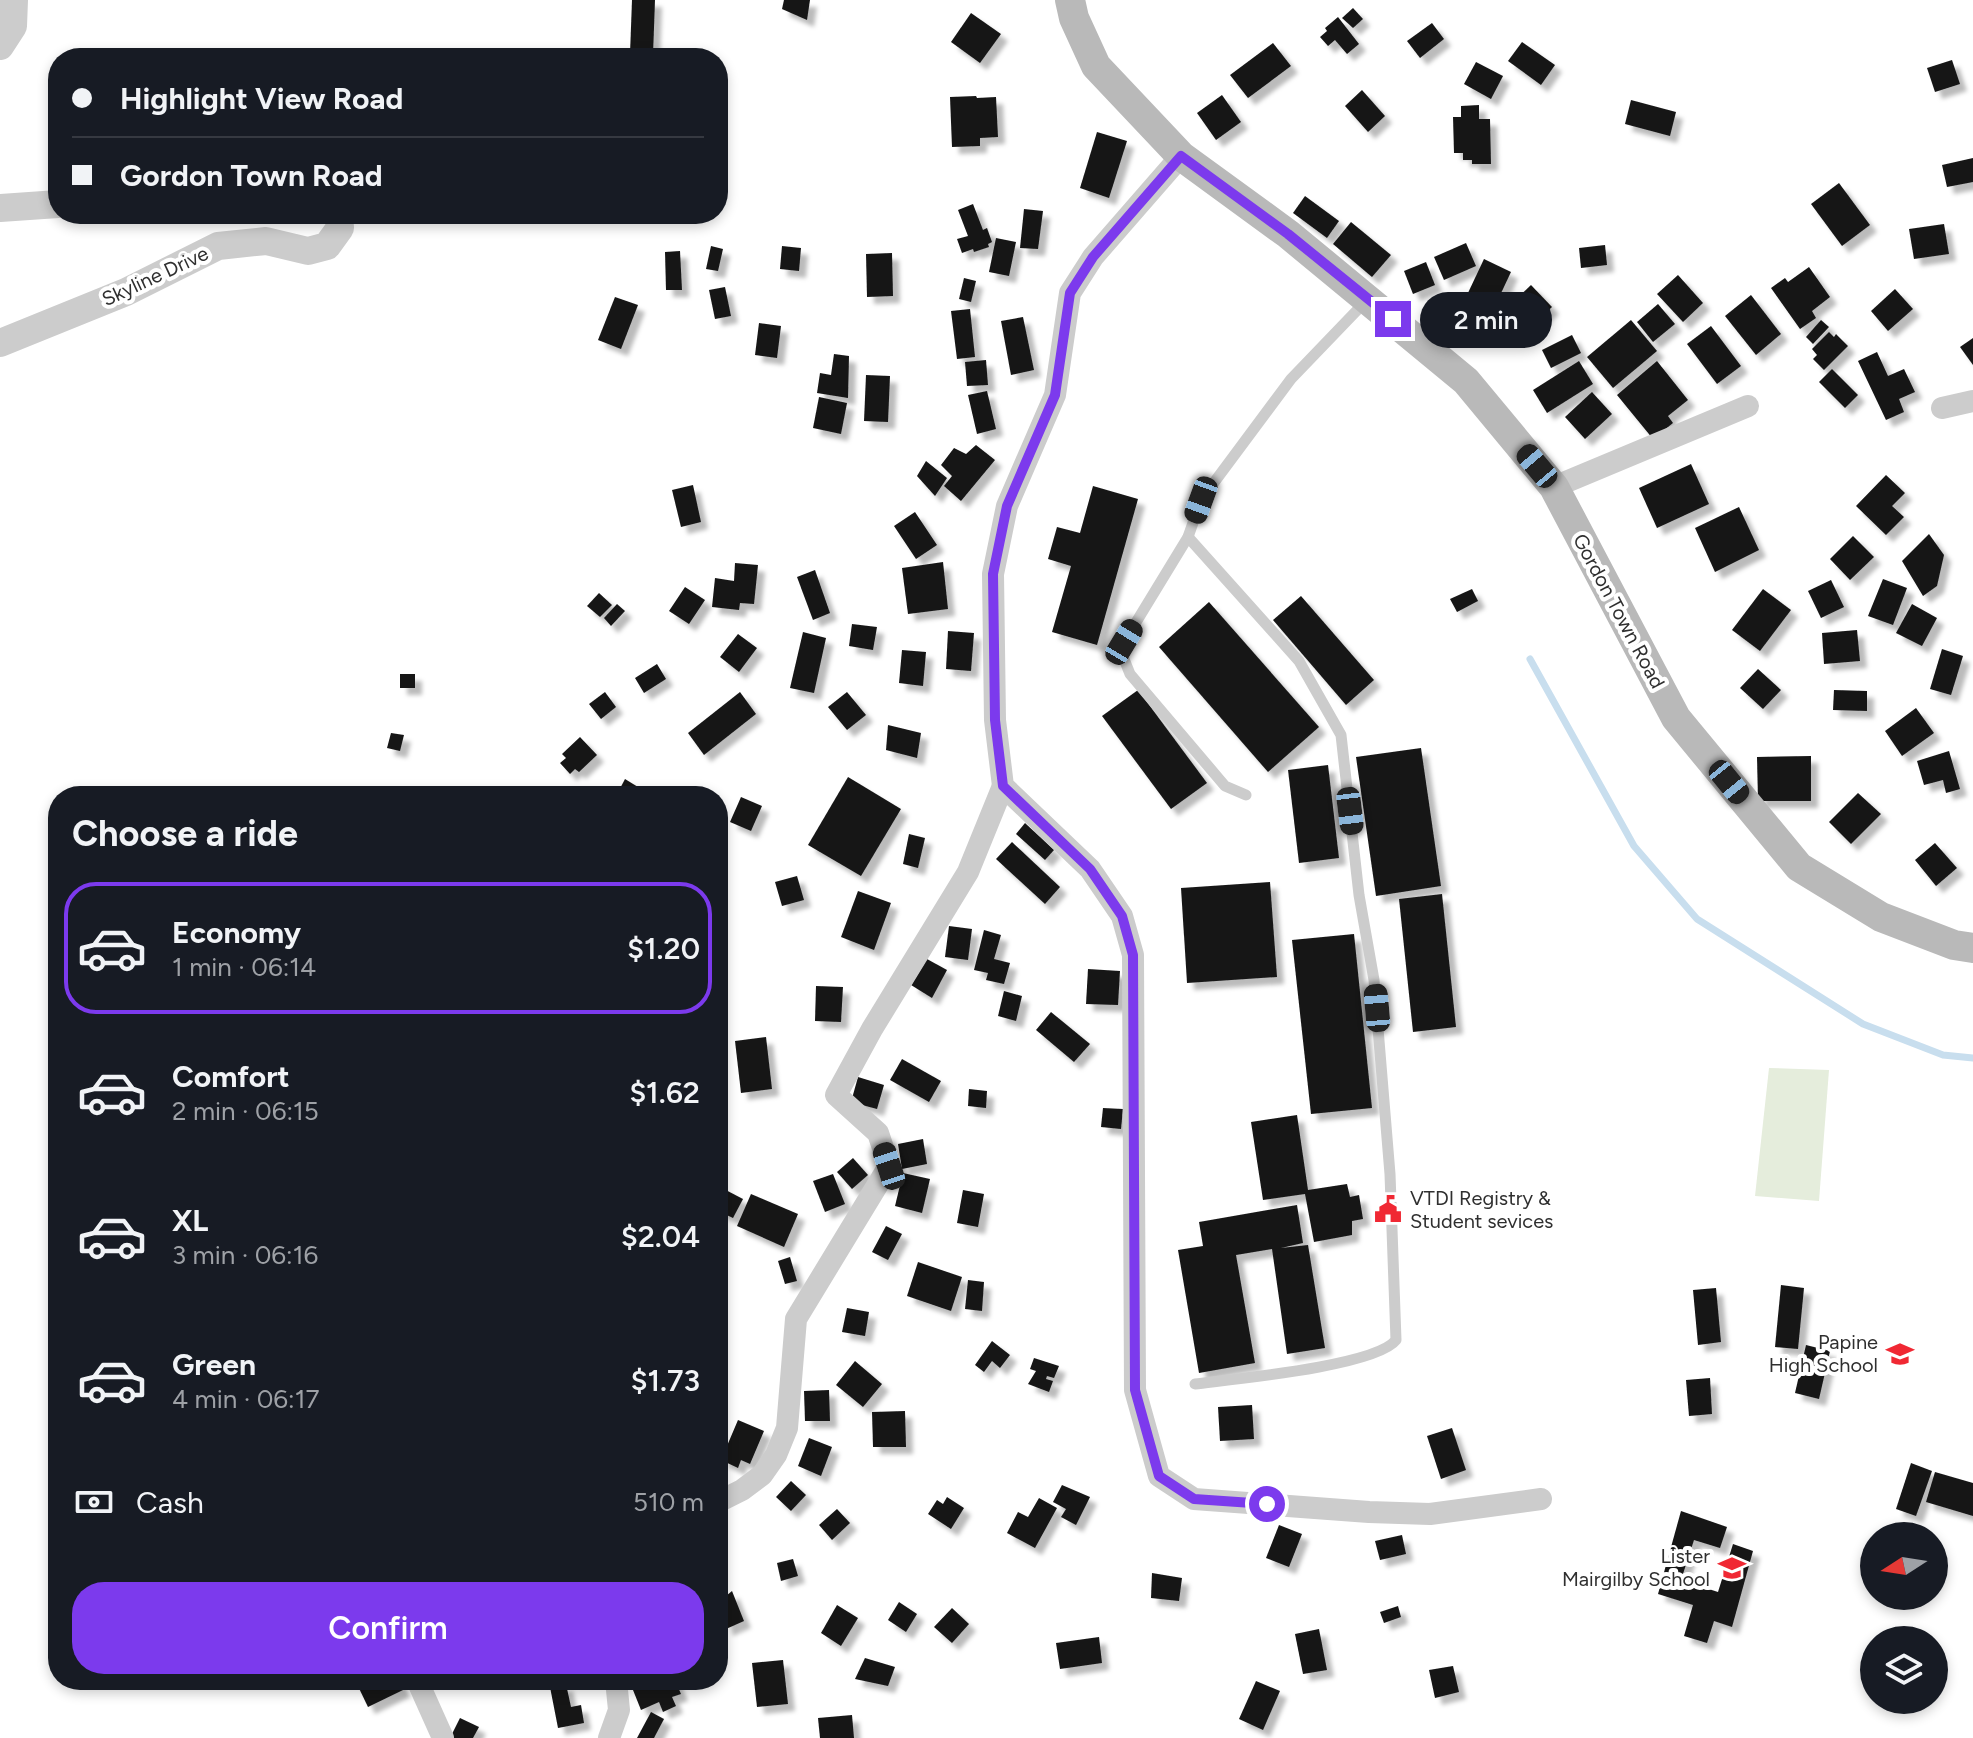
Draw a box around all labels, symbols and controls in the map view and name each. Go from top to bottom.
text: Highlight View Road [120,80,403,117]
text: Gordon Town Road [120,157,383,194]
street label: Skyline Drive [98,241,212,311]
callout: 2 min [1421,291,1553,347]
route end [1375,301,1411,337]
text: 2 min [1454,304,1518,336]
car [1512,440,1562,492]
car [1182,473,1220,527]
street label: Gordon Town Road [1568,529,1670,693]
car [1101,615,1147,669]
car [1705,756,1753,808]
car [1335,786,1365,836]
text: Choose a ride [72,812,298,855]
icon: car [76,912,148,984]
text: Economy [172,914,301,951]
text: $1.20 [627,930,700,967]
text: 1 min · 06:14 [172,951,316,983]
car [1363,983,1391,1033]
icon: car [76,1056,148,1128]
text: Comfort [172,1058,290,1095]
text: $1.62 [629,1074,700,1111]
text: 2 min · 06:15 [172,1095,319,1127]
car [870,1139,908,1193]
place label: VTDI Registry & Student sevices [1410,1186,1553,1233]
public building icon: VTDI Registry & Student sevices [1373,1194,1403,1224]
icon: car [76,1200,148,1272]
text: XL [172,1202,208,1239]
text: $2.04 [621,1218,700,1255]
text: 3 min · 06:16 [172,1239,318,1271]
place label: Papine High School [1769,1330,1878,1377]
school or university icon: Papine High School [1885,1339,1915,1369]
icon: car [76,1344,148,1416]
text: Green [172,1346,256,1383]
text: $1.73 [631,1362,700,1399]
text: 4 min · 06:17 [172,1383,319,1415]
icon: cash [72,1480,116,1524]
text: Cash [136,1484,204,1521]
text: 510 m [633,1486,704,1518]
route start [1249,1486,1285,1522]
north arrow [1860,1522,1948,1610]
map controls [1860,1522,1948,1714]
place label: Lister Mairgilby School [1562,1544,1710,1591]
school or university icon: Lister Mairgilby School [1717,1553,1747,1583]
button: Confirm [72,1582,704,1674]
button: layers [1860,1626,1948,1714]

